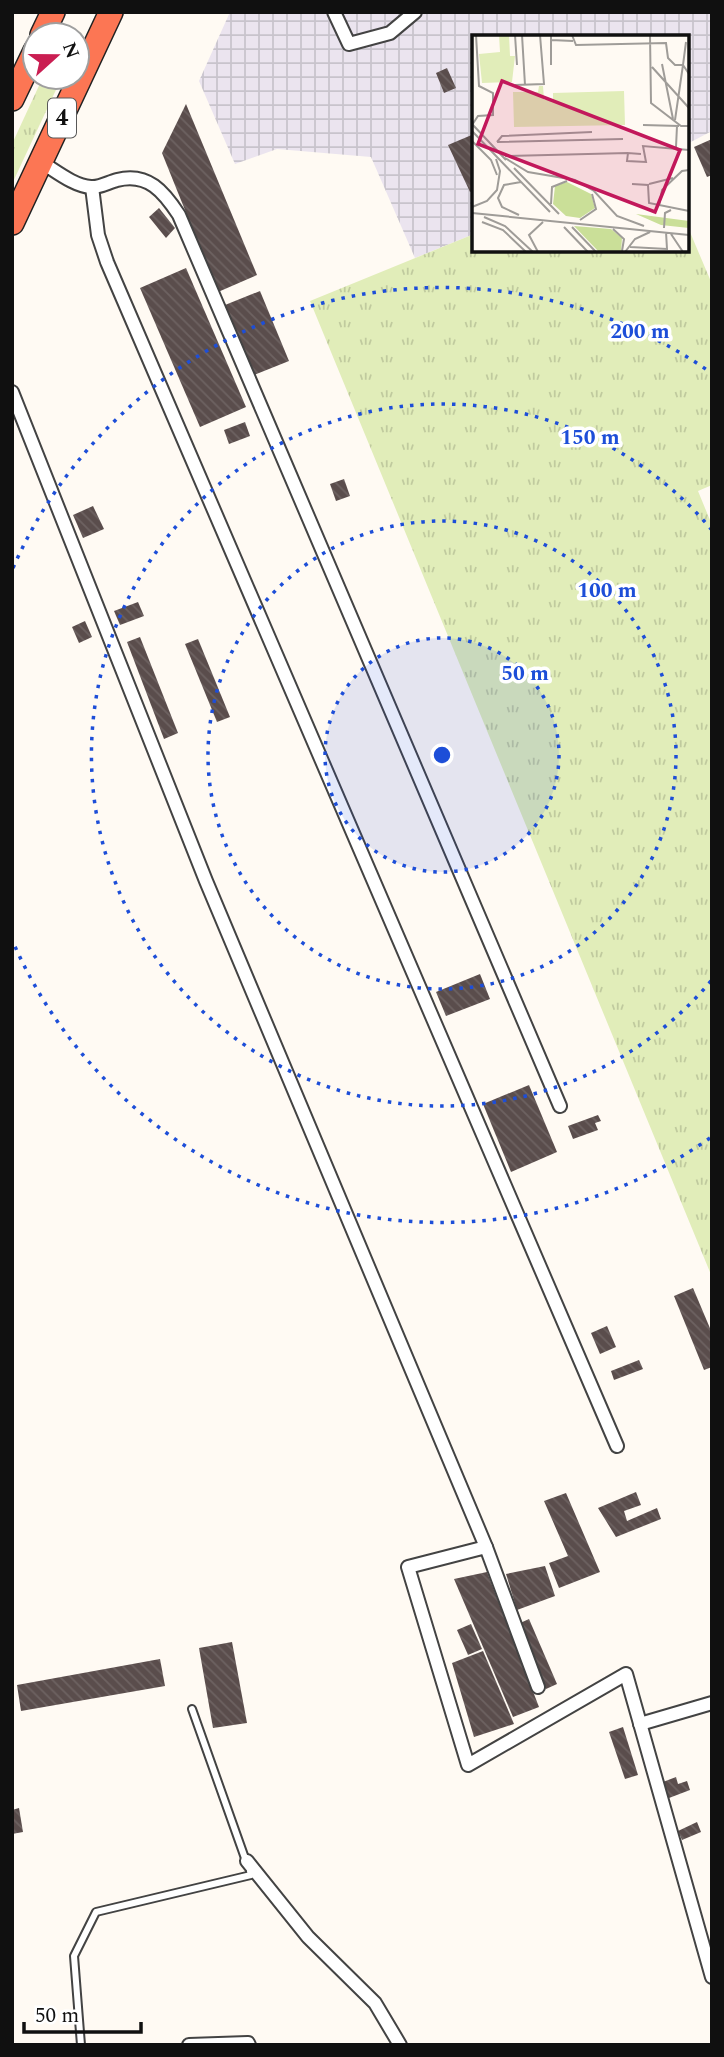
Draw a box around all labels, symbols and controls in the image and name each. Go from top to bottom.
north arrow [21,21,91,91]
inset map [472,35,689,252]
text: N [54,38,87,63]
road number: 4 [48,99,76,138]
text: 200 m [610,316,670,348]
text: 150 m [560,422,620,454]
text: 100 m [577,575,637,607]
text: 50 m [501,658,549,690]
centre of rings [430,743,454,767]
scale bar [24,1990,142,2034]
text: 50 m [35,2000,79,2032]

